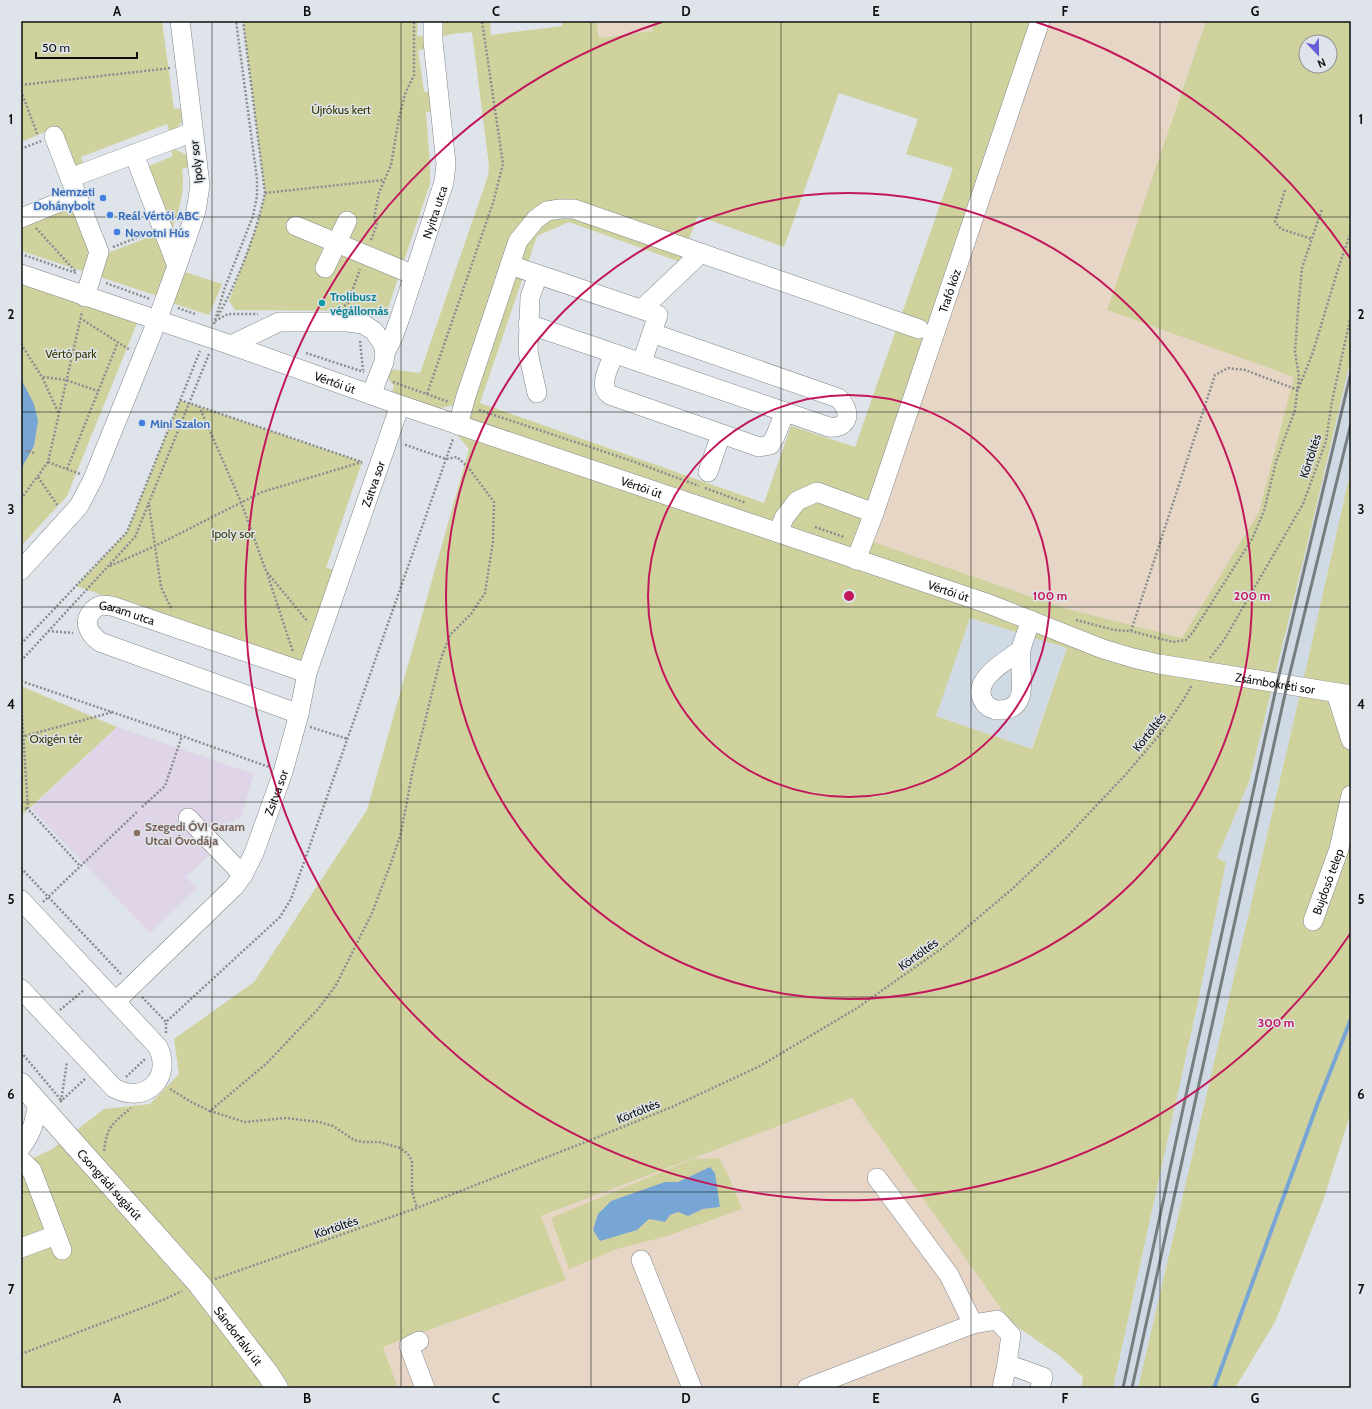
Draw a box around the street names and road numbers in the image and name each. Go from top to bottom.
street label: Ipoly sor [186,140,206,184]
street label: Nyitra utca [419,184,450,240]
street label: Trafó köz [935,267,963,314]
street label: Vértói út [312,368,358,396]
street label: Körtöltés [1296,432,1324,480]
street label: Zsitva sor [358,459,388,509]
street label: Vértói út [619,473,664,501]
street label: Vértói út [926,576,971,604]
street label: Garam utca [99,597,157,628]
street label: Zsámbokréti sor [1234,669,1317,697]
street label: Körtöltés [1129,710,1169,754]
street label: Zsitva sor [261,768,291,817]
street label: Bujdosó telep [1308,846,1346,917]
street label: Körtöltés [895,935,941,973]
street label: Körtöltés [614,1096,662,1126]
street label: Csongrádi sugárút [74,1145,146,1223]
street label: Körtöltés [312,1213,360,1241]
street label: Sándorfalvi út [211,1303,266,1368]

